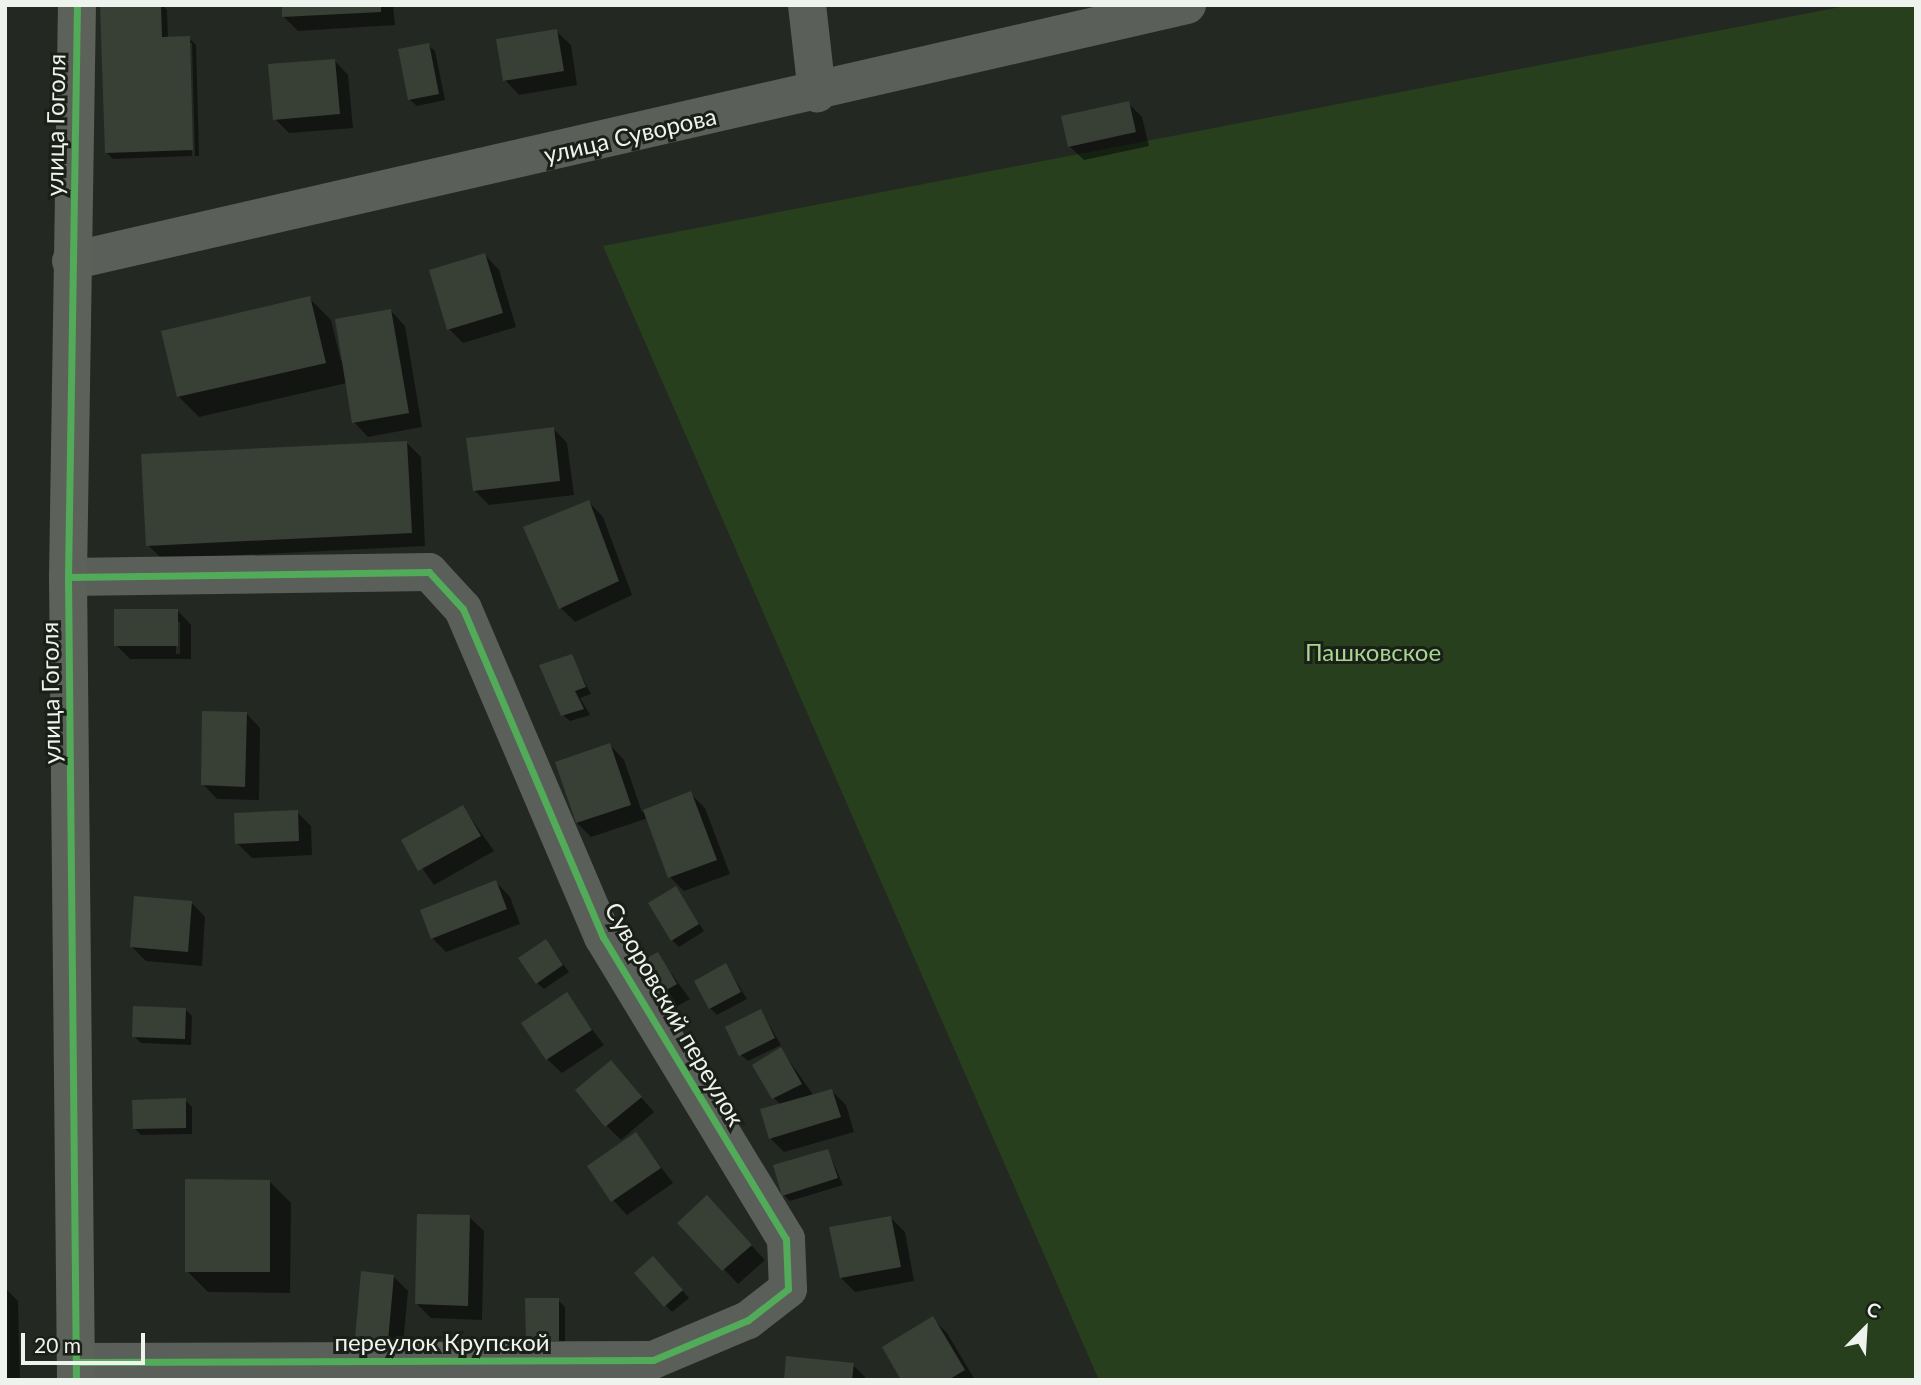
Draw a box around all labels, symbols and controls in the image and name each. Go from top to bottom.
street label: улица Гоголя [39,53,71,197]
street label: улица Суворова [541,101,719,169]
street label: улица Гоголя [34,621,66,765]
park label: Пашковское [1305,638,1441,666]
street label: Суворовский переулок [599,897,751,1131]
north arrow [1830,1294,1900,1364]
text: С [1863,1296,1884,1322]
scale bar [24,1318,149,1362]
street label: переулок Крупской [334,1328,550,1356]
text: 20 m [34,1332,81,1357]

